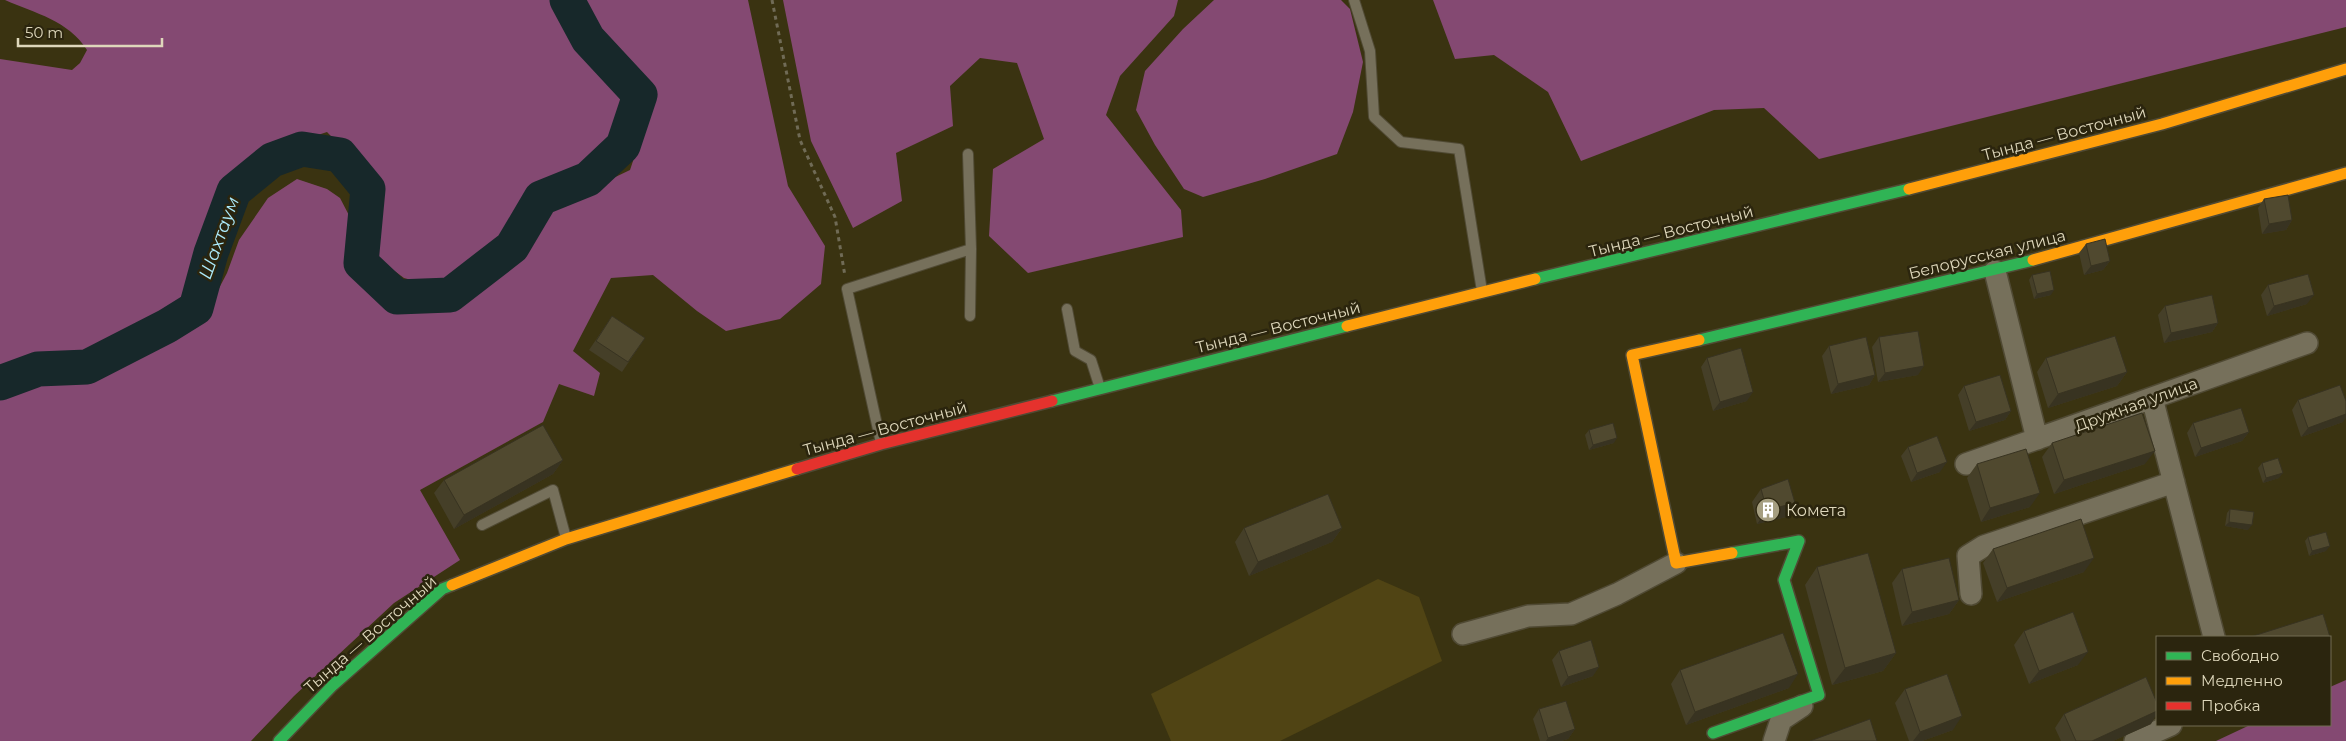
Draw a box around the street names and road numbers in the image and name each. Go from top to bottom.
street label: Тында — Восточный [1980,102,2148,165]
street label: Тында — Восточный [1587,202,1755,261]
street label: Белорусская улица [1907,226,2068,283]
street label: Тында — Восточный [1194,298,1362,357]
street label: Дружная улица [2072,373,2200,435]
street label: Тында — Восточный [801,397,969,460]
street label: Тында — Восточный [300,572,440,697]

